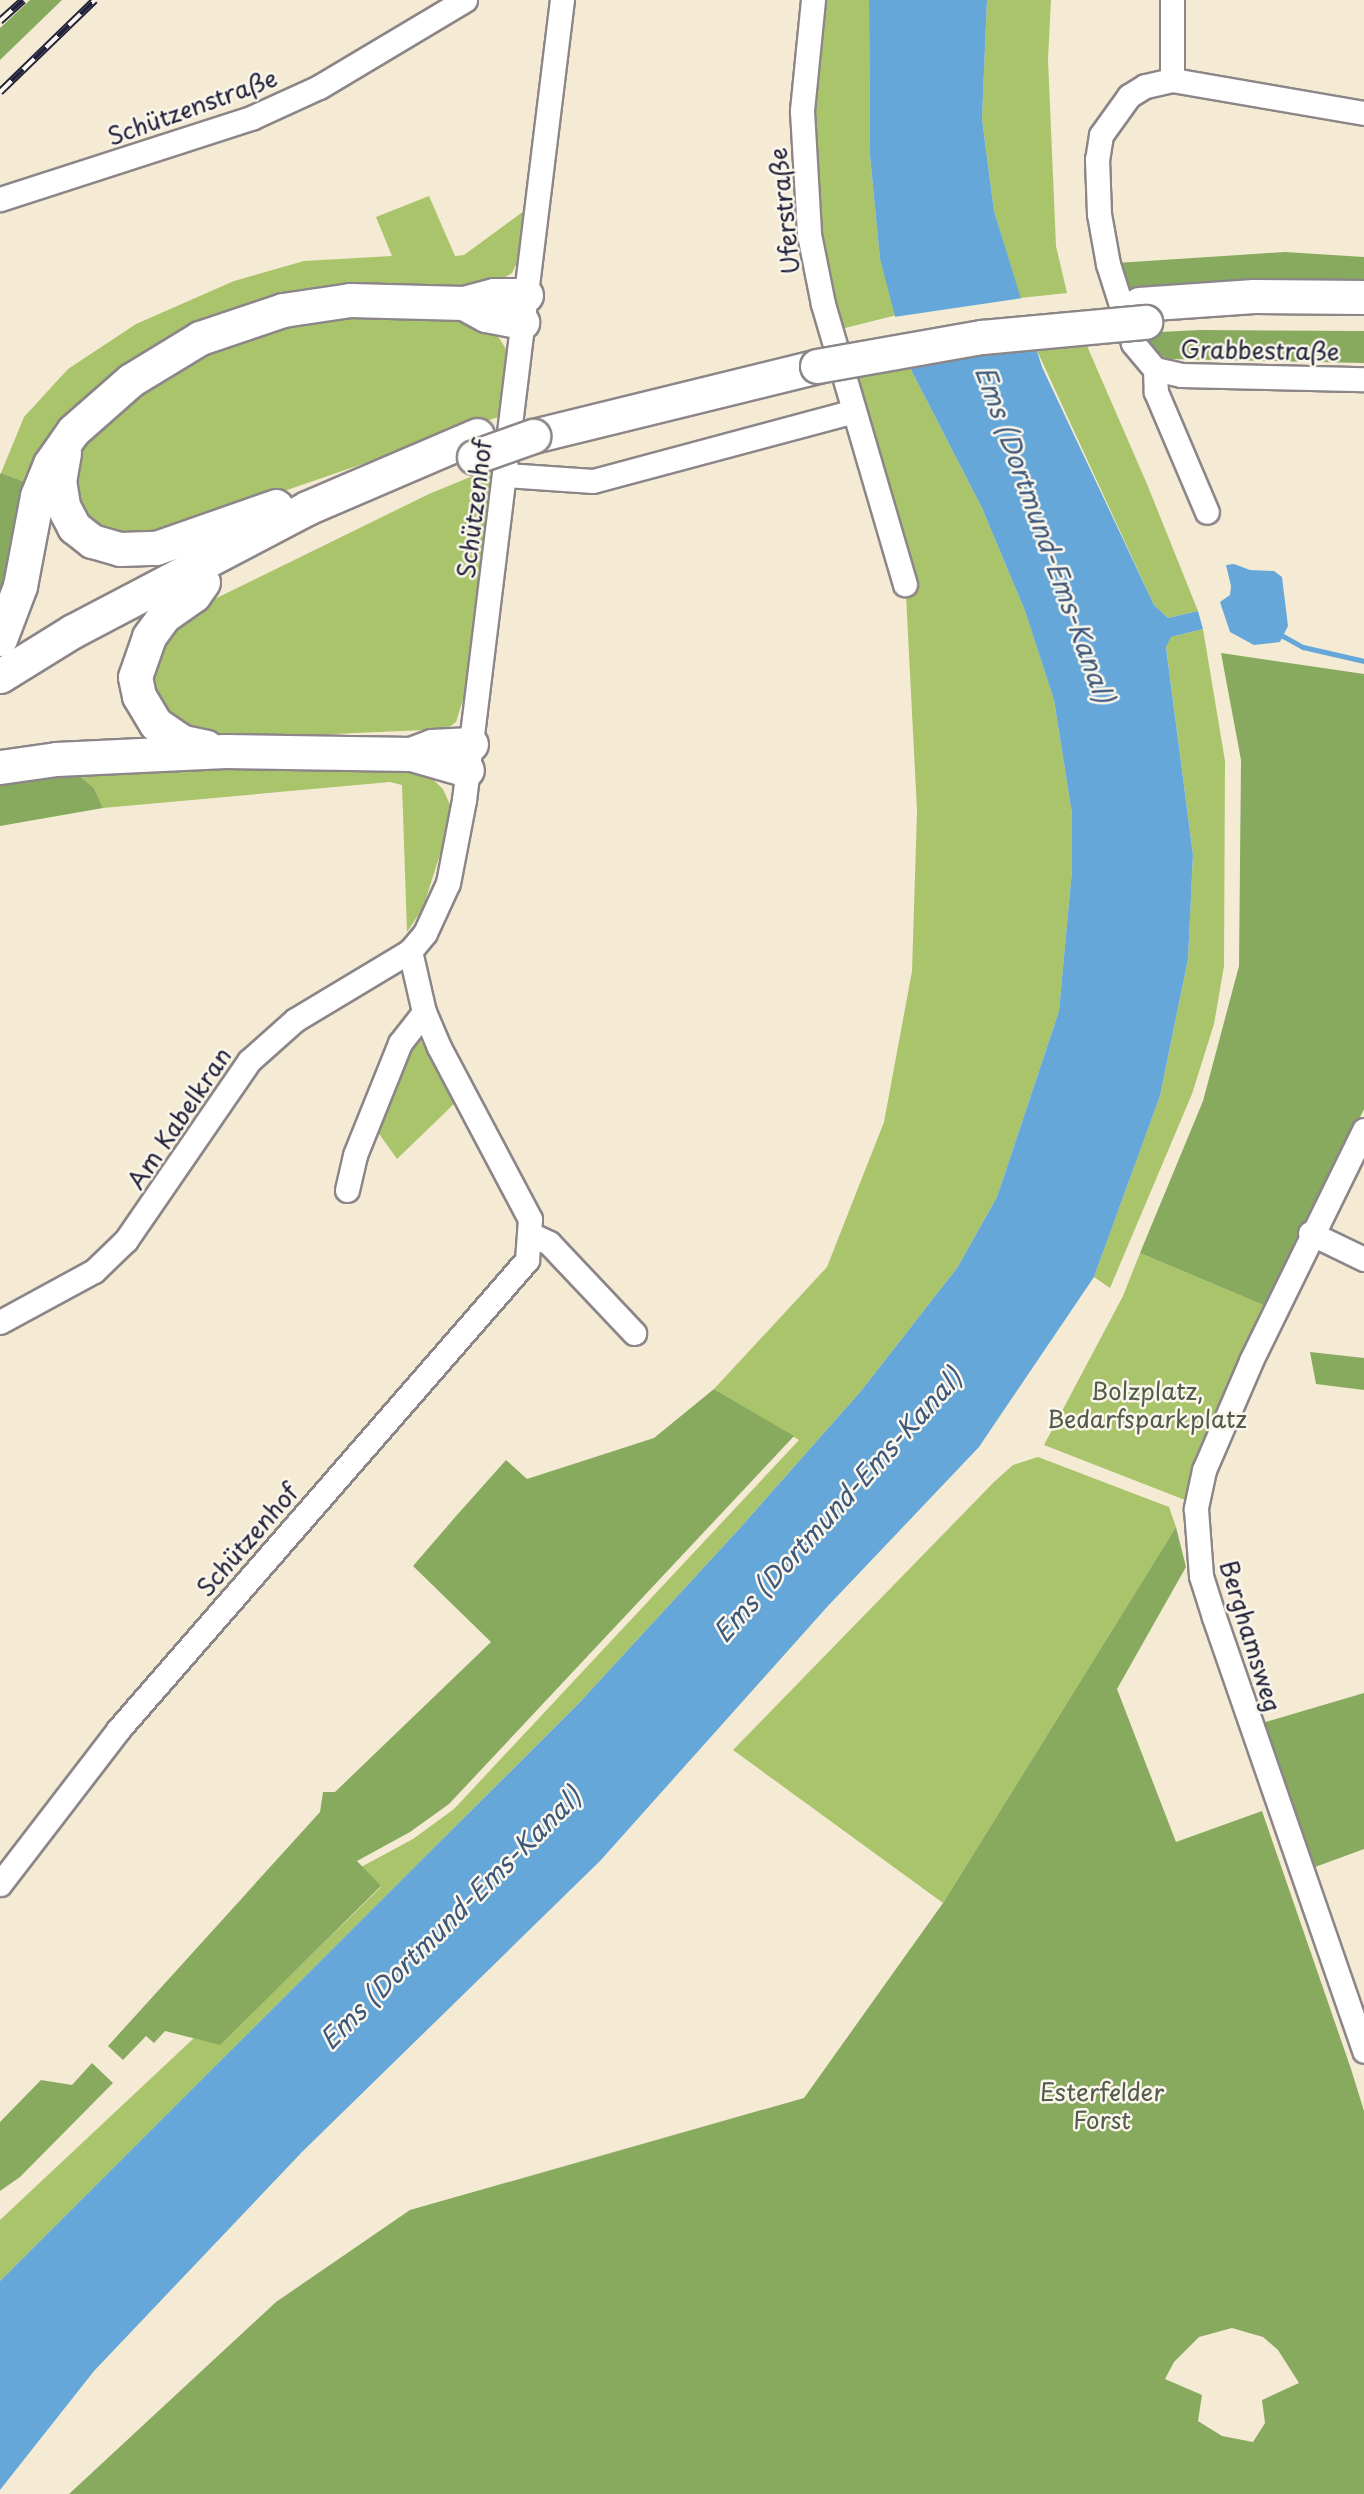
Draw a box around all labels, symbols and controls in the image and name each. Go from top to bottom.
street label: Schützenstraße [103,63,281,151]
street label: Uferstraße [763,146,805,276]
street label: Grabbestraße [1180,334,1340,366]
water label: Ems (Dortmund-Ems-Kanal) [969,361,1121,707]
street label: Schützenhof [451,438,497,580]
street label: Am Kabelkran [121,1042,237,1194]
water label: Ems (Dortmund-Ems-Kanal) [706,1362,968,1648]
park label: Bolzplatz, Bedarfsparkplatz [1047,1377,1247,1433]
street label: Schützenhof [190,1478,304,1602]
street label: Berghamsweg [1214,1557,1288,1715]
water label: Ems (Dortmund-Ems-Kanal) [313,1781,587,2055]
park label: Esterfelder Forst [1040,2078,1164,2134]

